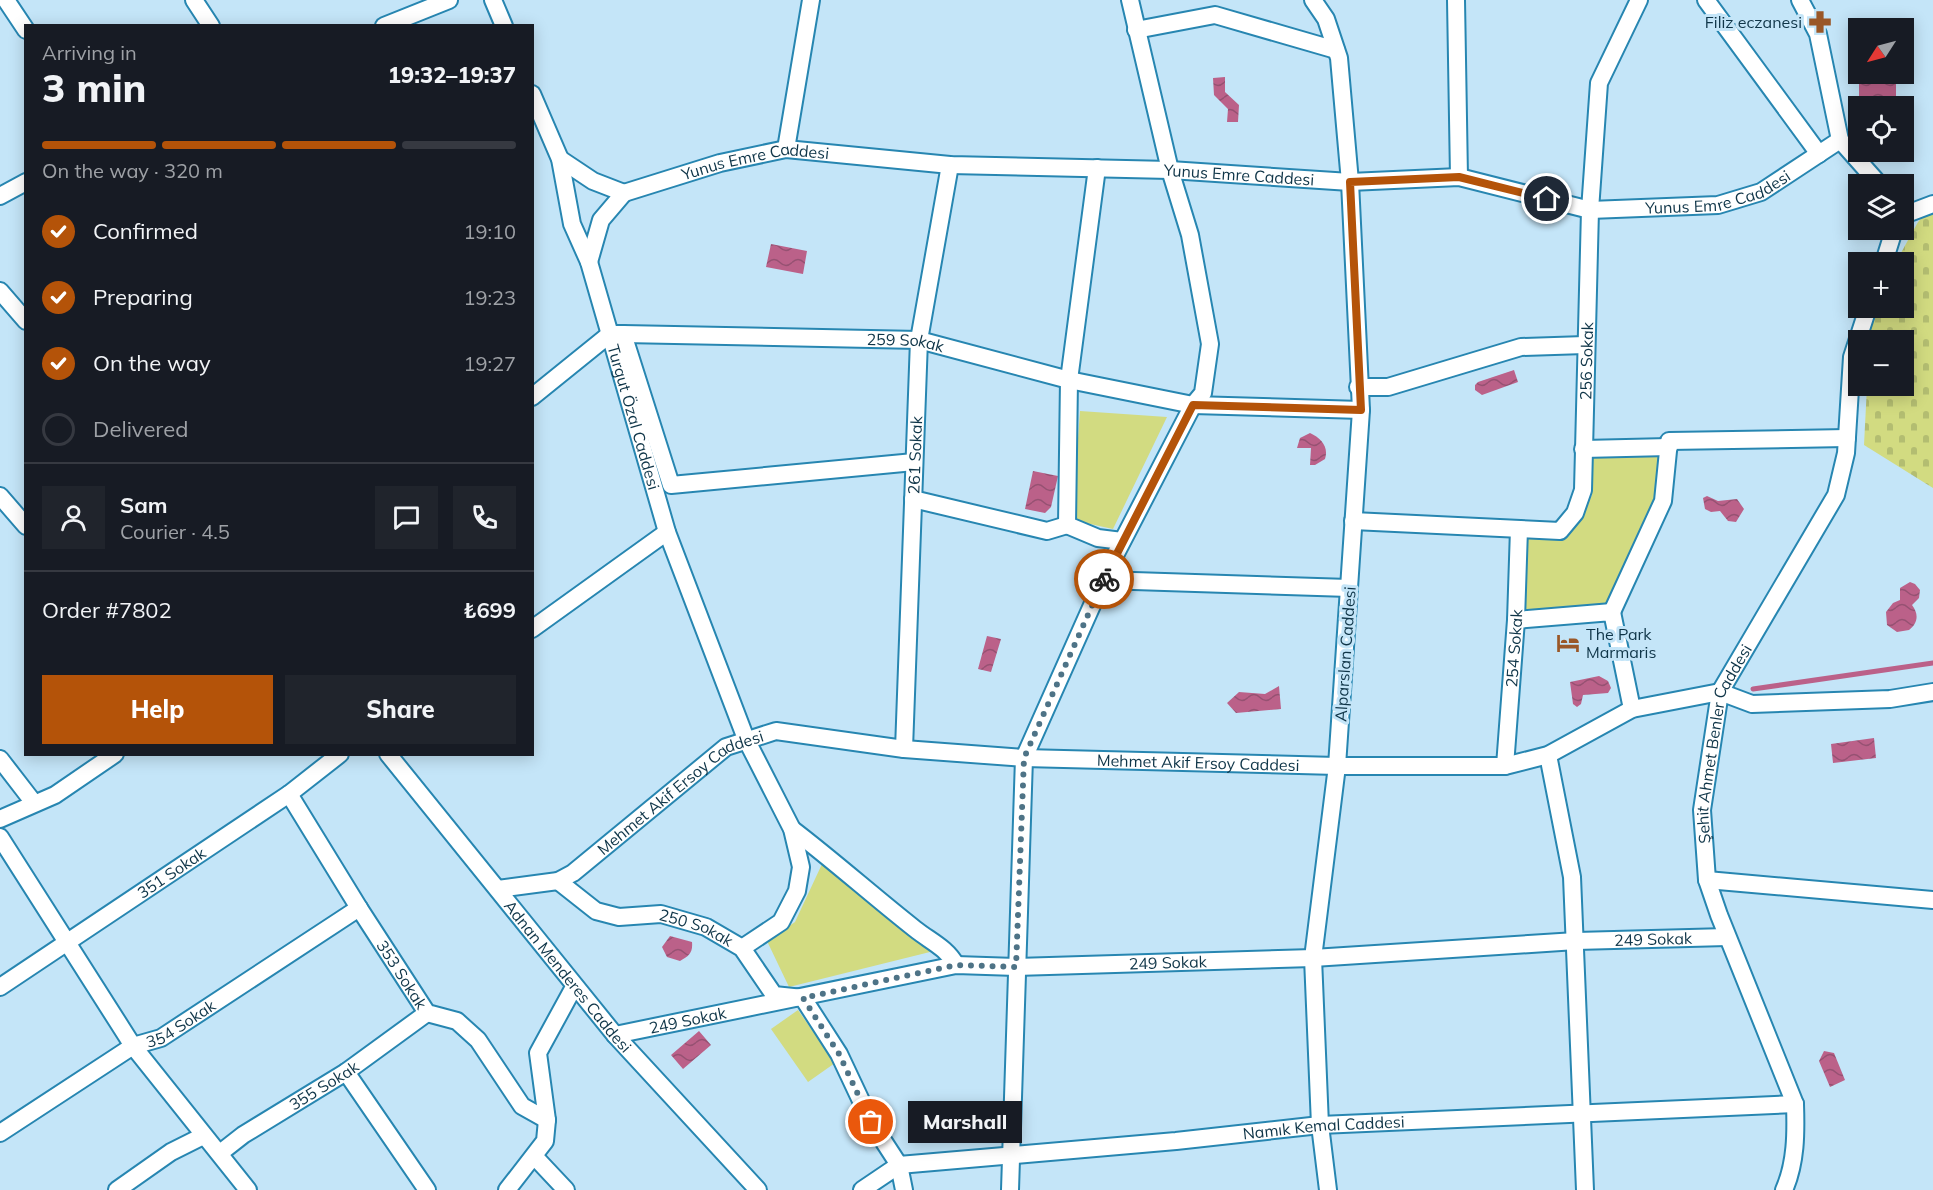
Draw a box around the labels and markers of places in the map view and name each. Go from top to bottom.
pharmacy icon: Filiz eczanesi [1807,9,1833,35]
place label: Filiz eczanesi [1705,12,1802,32]
pin [1521,173,1572,224]
place label: The Park Marmaris [1586,624,1656,662]
hotel icon: The Park Marmaris [1555,630,1581,656]
pin [845,1096,896,1147]
callout: Marshall [907,1101,1021,1143]

